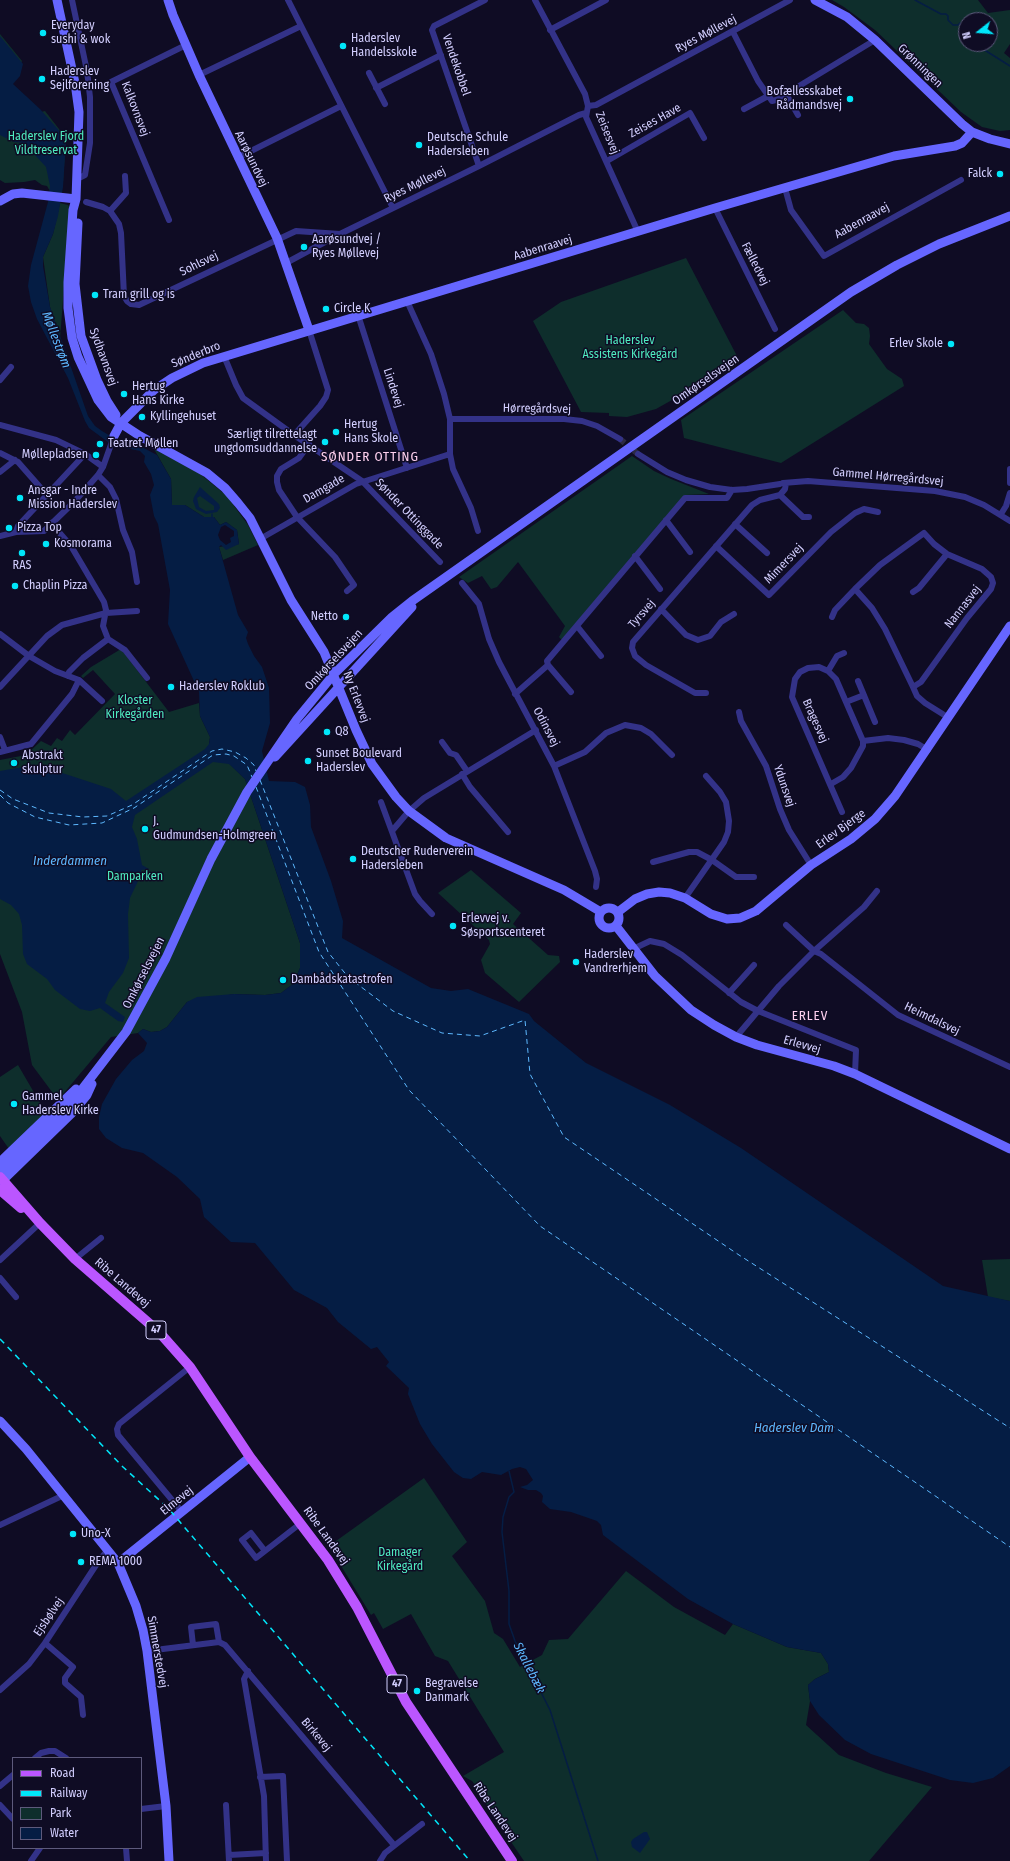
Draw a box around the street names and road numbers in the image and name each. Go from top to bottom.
street label: Ryes Møllevej [673,12,739,56]
street label: Vendekobbel [439,32,473,98]
street label: Grønningen [895,41,945,91]
street label: Kalkovnsvej [118,79,152,139]
street label: Zeises Have [626,101,684,141]
street label: Zeisesvej [592,110,622,156]
street label: Aarøsundvej [231,129,271,189]
street label: Ryes Møllevej [382,164,448,206]
street label: Aabenraavej [832,200,892,242]
street label: Aabenraavej [512,232,574,264]
street label: Fælledvej [738,240,772,288]
street label: Sohlsvej [177,249,221,279]
street label: Sydhavnsvej [86,326,120,388]
street label: Sønderbro [169,339,223,371]
street label: Omkørselsvejen [670,352,742,408]
street label: Lindevej [380,366,406,410]
street label: Hørregårdsvej [503,401,571,417]
street label: Gammel Hørregårdsvej [832,465,944,489]
street label: Damgade [301,471,347,507]
street label: Sønder Ottinggade [372,476,446,552]
street label: Mimersvej [761,541,807,587]
street label: Nannasvej [942,583,984,631]
street label: Tyrsvej [626,597,658,631]
street label: Omkørselsvejen [302,626,366,694]
street label: Ny Erlevvej [340,669,372,725]
street label: Bragesvej [799,697,831,745]
street label: Odinsvej [530,705,562,749]
street label: Ydunsvej [770,763,798,809]
street label: Erlev Bjerge [813,806,869,852]
street label: Omkørselsvejen [120,935,168,1011]
street label: Heimdalsvej [902,999,962,1039]
street label: Erlevvej [782,1033,822,1057]
street label: Ribe Landevej [91,1255,153,1311]
road number: 47 [146,1321,166,1339]
street label: Elmevej [158,1483,196,1519]
street label: Ribe Landevej [300,1504,352,1568]
street label: Ejsbølvej [31,1595,67,1639]
street label: Simmerstedvej [144,1615,170,1689]
road number: 47 [387,1675,407,1693]
street label: Birkevej [298,1715,334,1755]
street label: Ribe Landevej [470,1780,520,1844]

